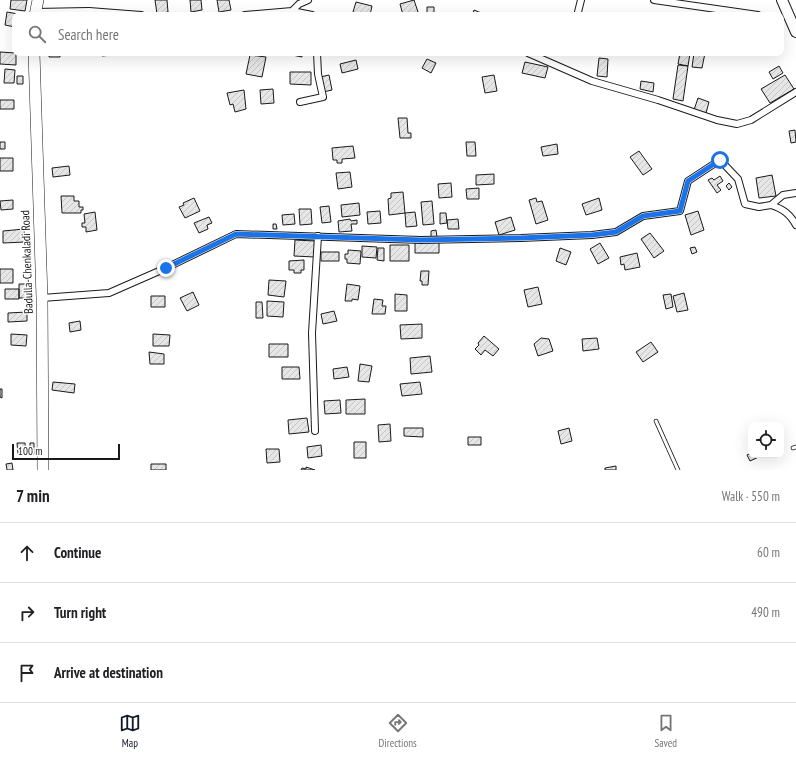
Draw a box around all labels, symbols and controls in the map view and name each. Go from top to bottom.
search box [12,12,784,56]
icon: search [26,23,48,45]
text: Search here [58,25,119,44]
route start [711,151,729,169]
street label: Badulla-Chenkaladi Road [17,210,36,314]
route end [157,259,175,277]
map controls [748,422,784,458]
button: locate [748,422,784,458]
scale bar [12,442,120,461]
text: 100 m [18,444,42,458]
text: 7 min [16,485,50,507]
text: Walk · 550 m [722,488,780,505]
icon: ahead [16,542,38,564]
text: Continue [54,543,101,562]
text: 60 m [757,544,780,561]
icon: right [16,602,38,624]
text: Turn right [54,603,106,622]
text: 490 m [751,604,780,621]
icon: arrive [16,662,38,684]
text: Arrive at destination [54,663,163,682]
tab: Map [119,712,141,750]
tab: Directions [379,712,417,750]
tab: Saved [654,712,677,750]

